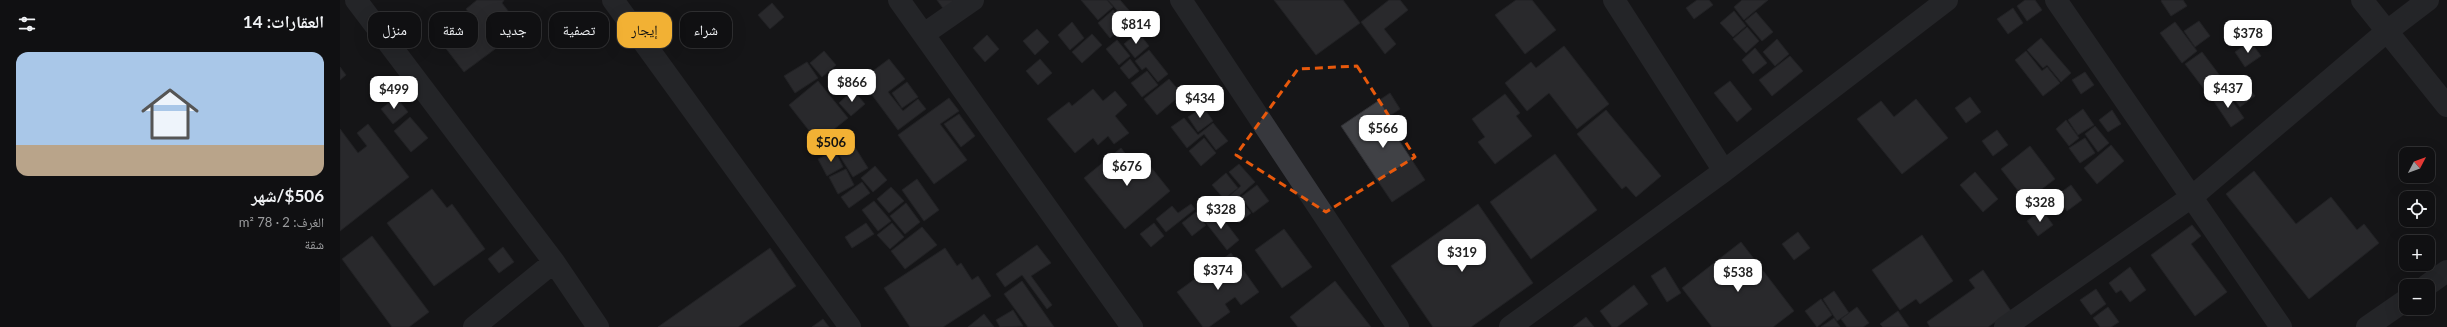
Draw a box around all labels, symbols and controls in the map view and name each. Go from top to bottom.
text: العقارات: 14 [243,11,324,32]
pin: $814 [1112,11,1160,45]
chip: منزل [368,12,421,48]
chip: شقة [429,12,478,48]
chip: جديد [486,12,541,48]
chip: تصفية [549,12,609,48]
chip: إيجار [617,12,672,48]
chip: شراء [680,12,732,48]
icon: filters [16,13,38,35]
text: $814 [1121,16,1151,32]
pin: $378 [2224,20,2272,54]
text: $378 [2233,25,2263,41]
pin: $866 [828,69,876,103]
text: $866 [837,74,867,90]
pin: $437 [2204,75,2252,109]
pin: $499 [370,76,418,110]
icon: home [134,78,206,150]
text: $437 [2213,80,2243,96]
text: $499 [379,81,409,97]
pin: $434 [1176,85,1224,119]
text: $434 [1185,90,1215,106]
pin: $566 [1359,115,1407,149]
text: $566 [1368,120,1398,136]
pin: $506 [807,129,855,163]
text: $506 [816,134,846,150]
north arrow [2399,147,2435,183]
map controls [2399,147,2435,315]
pin: $676 [1103,153,1151,187]
text: $676 [1112,158,1142,174]
text: $506/شهر [251,185,324,206]
pin: $328 [2016,189,2064,223]
button: locate [2399,191,2435,227]
text: $328 [2025,194,2055,210]
pin: $328 [1197,196,1245,230]
text: $328 [1206,201,1236,217]
text: الغرف: 2 · 78 m² [239,214,324,230]
button: + [2399,235,2435,271]
text: شقة [305,236,324,252]
pin: $319 [1438,239,1486,273]
text: $319 [1447,244,1477,260]
pin: $374 [1194,257,1242,291]
pin: $538 [1714,259,1762,293]
text: $374 [1203,262,1233,278]
text: $538 [1723,264,1753,280]
button: − [2399,279,2435,315]

